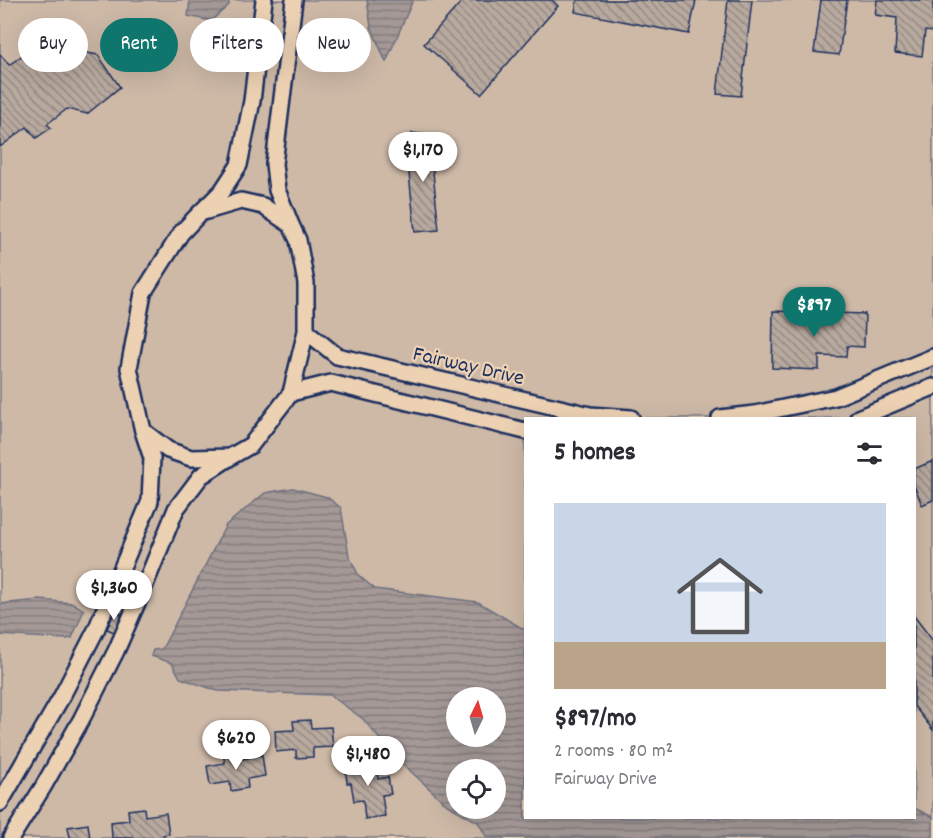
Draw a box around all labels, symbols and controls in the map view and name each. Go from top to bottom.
chip: Buy [18,18,88,72]
chip: Rent [100,18,178,72]
chip: Filters [190,18,284,72]
chip: New [296,18,371,72]
pin: $1,170 [374,132,472,183]
text: $1,170 [402,137,444,165]
pin: $897 [778,287,850,338]
text: $897 [797,292,831,320]
street label: Fairway Drive [410,340,527,395]
text: 5 homes [554,435,636,472]
icon: filters [853,437,886,470]
icon: home [666,542,774,650]
pin: $1,360 [65,570,163,621]
text: $1,360 [90,575,138,603]
north arrow [446,687,506,747]
map controls [446,687,506,819]
text: $897/mo [554,701,636,738]
pin: $620 [200,720,272,771]
text: $620 [216,725,256,753]
pin: $1,480 [319,736,417,787]
text: 2 rooms · 80 m² [554,738,673,766]
text: $1,480 [345,741,391,769]
button: locate [446,759,506,819]
text: Fairway Drive [554,766,657,794]

